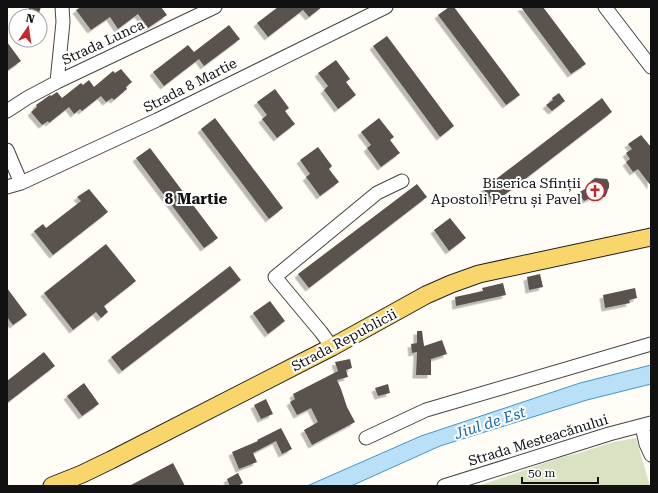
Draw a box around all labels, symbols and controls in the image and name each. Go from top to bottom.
north arrow [8,8,48,48]
text: N [25,11,36,26]
street label: Strada Lunca [59,16,147,68]
street label: Strada 8 Martie [141,54,240,115]
place label: Biserica Sfinții Apostoli Petru și Pavel [431,175,582,208]
church icon: Biserica Sfinții Apostoli Petru și Pavel [584,180,606,202]
district label: 8 Martie [165,190,227,208]
street label: Strada Republicii [289,305,400,374]
water label: Jiul de Est [451,403,528,443]
street label: Strada Mesteacănului [466,411,610,469]
scale bar [522,459,598,485]
text: 50 m [528,466,555,480]

